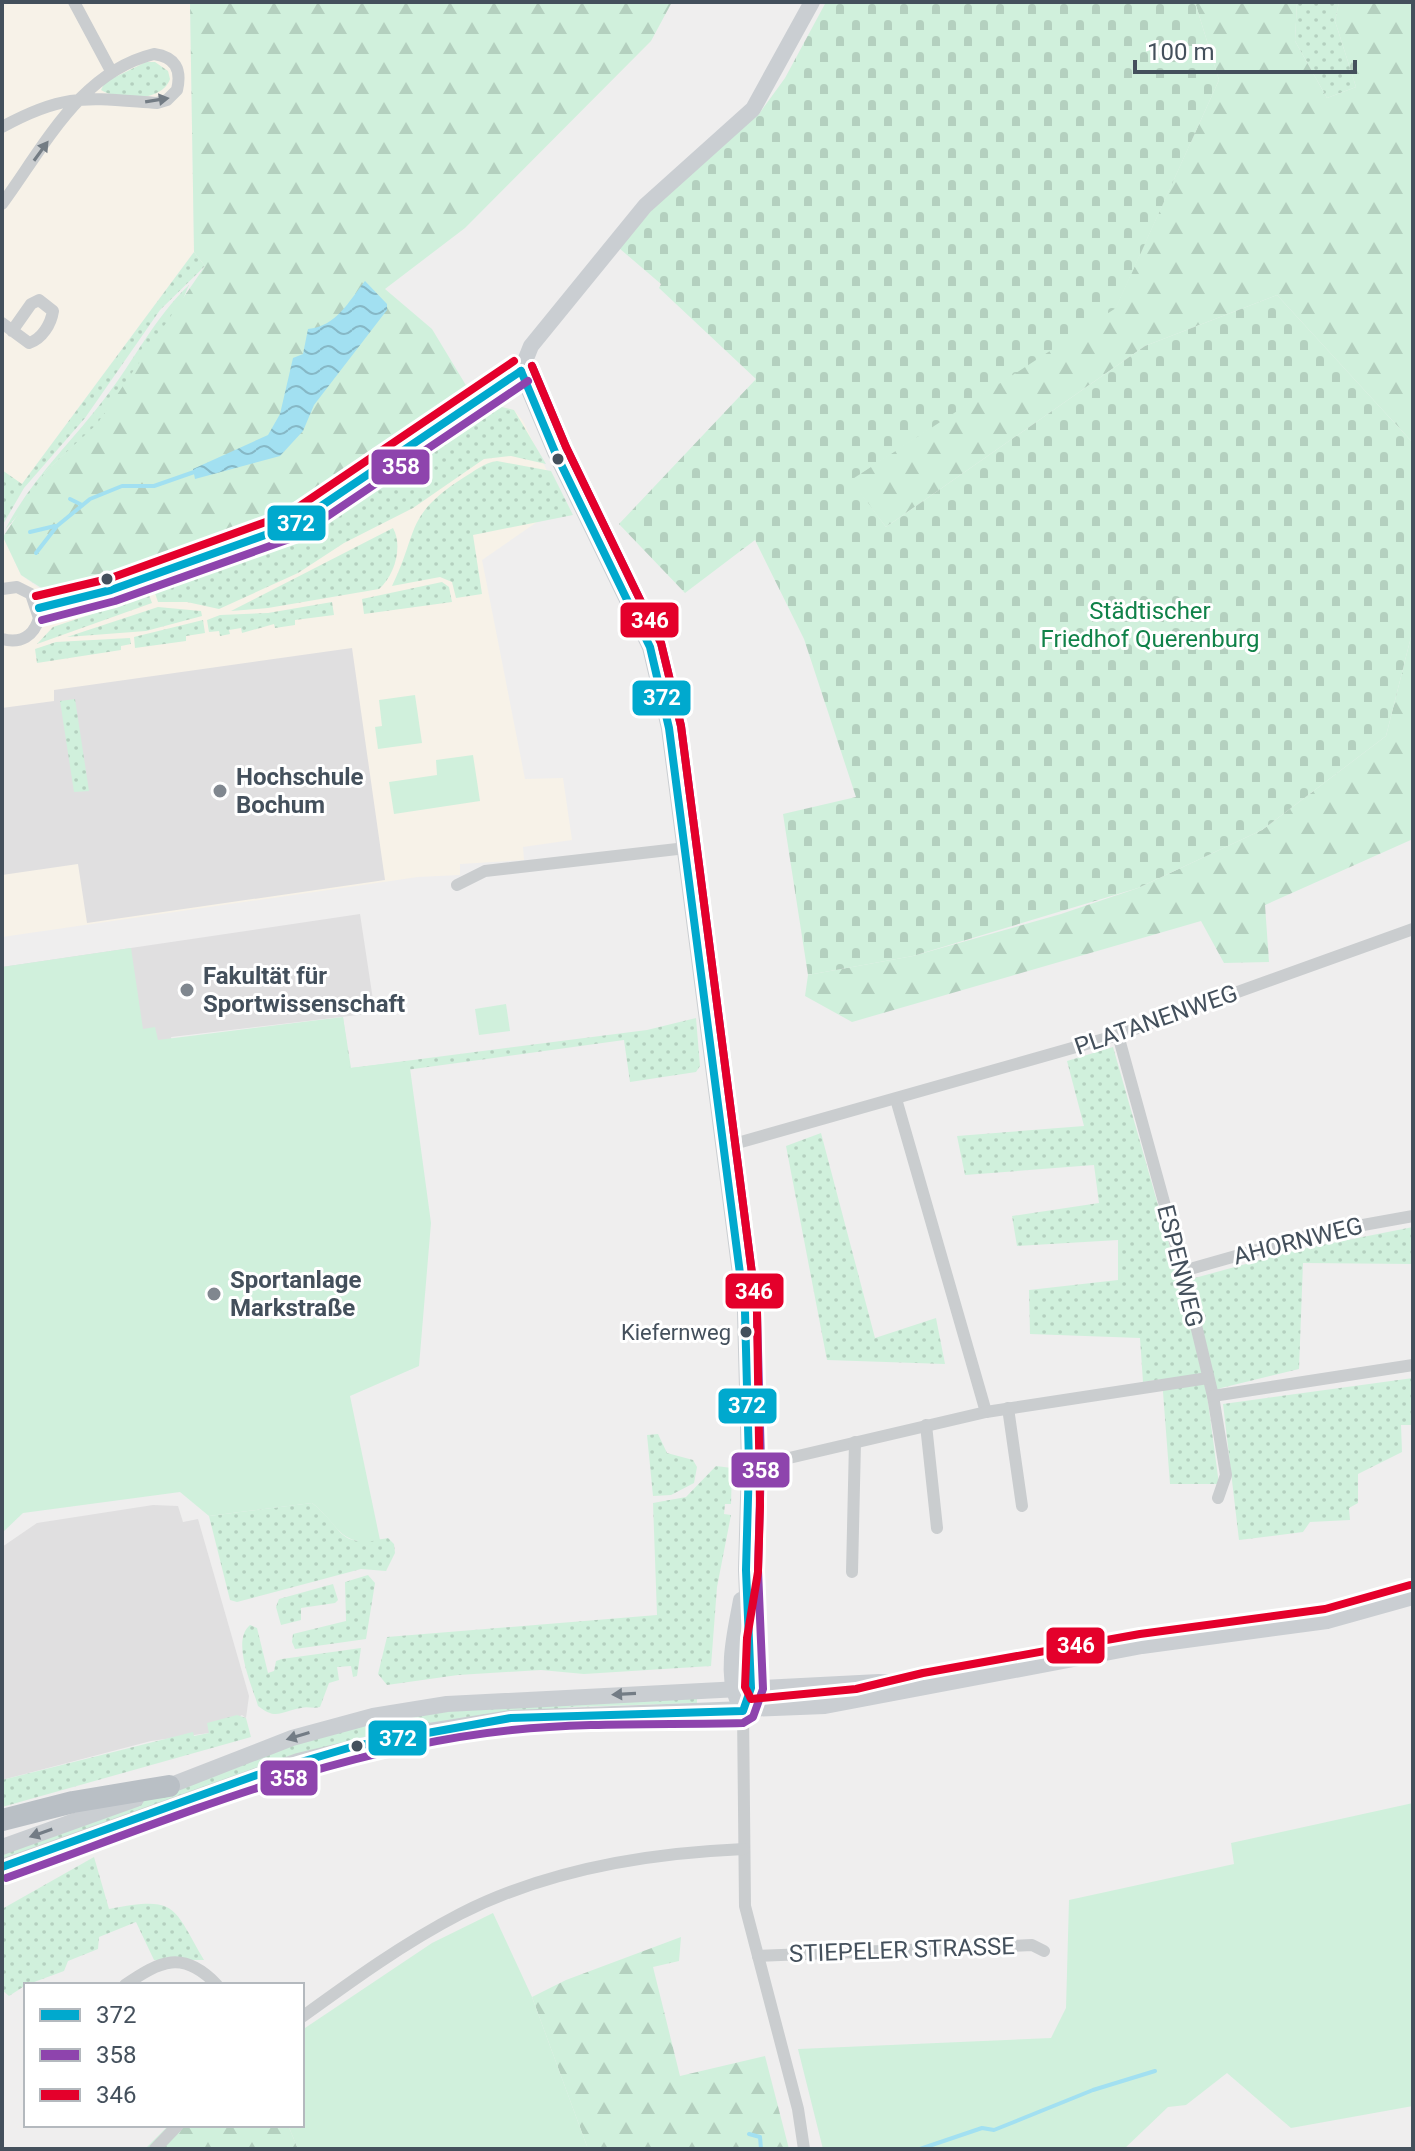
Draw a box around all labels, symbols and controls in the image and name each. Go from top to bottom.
scale bar [1135,24,1355,74]
text: 100 m [1147,38,1214,66]
one-way arrow [144,93,169,106]
one-way arrow [33,140,49,162]
line badge: 358 [370,448,431,486]
unlabelled marker [550,451,566,467]
text: 358 [382,454,420,479]
line badge: 372 [266,504,327,542]
text: 372 [277,511,315,536]
unlabelled marker [99,571,115,587]
park label: Städtischer Friedhof Querenburg [1041,597,1259,653]
line badge: 346 [619,601,680,639]
text: 346 [631,608,669,633]
line badge: 372 [631,679,692,717]
text: 372 [643,685,681,710]
place label: Hochschule Bochum [236,763,364,819]
marker: Hochschule Bochum [211,782,229,800]
place label: Fakultät für Sportwissenschaft [203,962,405,1018]
street label: PLATANENWEG [1071,979,1241,1061]
marker: Fakultät für Sportwissenschaft [178,981,196,999]
street label: ESPENWEG [1151,1202,1209,1330]
street label: AHORNWEG [1230,1211,1366,1271]
place label: Sportanlage Markstraße [230,1266,362,1322]
line badge: 346 [724,1272,785,1310]
text: 346 [735,1279,773,1304]
marker: Sportanlage Markstraße [205,1285,223,1303]
place label: Kiefernweg [621,1320,731,1345]
marker: Kiefernweg [738,1324,754,1340]
line badge: 372 [717,1387,778,1425]
text: 372 [728,1393,766,1418]
line badge: 358 [730,1451,791,1489]
text: 358 [742,1458,780,1483]
line badge: 346 [1045,1626,1106,1665]
text: 346 [1057,1633,1095,1658]
one-way arrow [611,1688,636,1701]
line badge: 372 [367,1719,428,1757]
text: 372 [379,1726,417,1751]
one-way arrow [285,1730,309,1743]
unlabelled marker [349,1738,365,1754]
line badge: 358 [259,1759,319,1797]
text: 358 [270,1766,308,1791]
one-way arrow [29,1828,53,1840]
street label: STIEPELER STRASSE [789,1932,1015,1968]
legend [24,1983,304,2127]
text: 372 [96,2001,136,2029]
text: 358 [96,2041,136,2069]
text: 346 [96,2081,136,2109]

